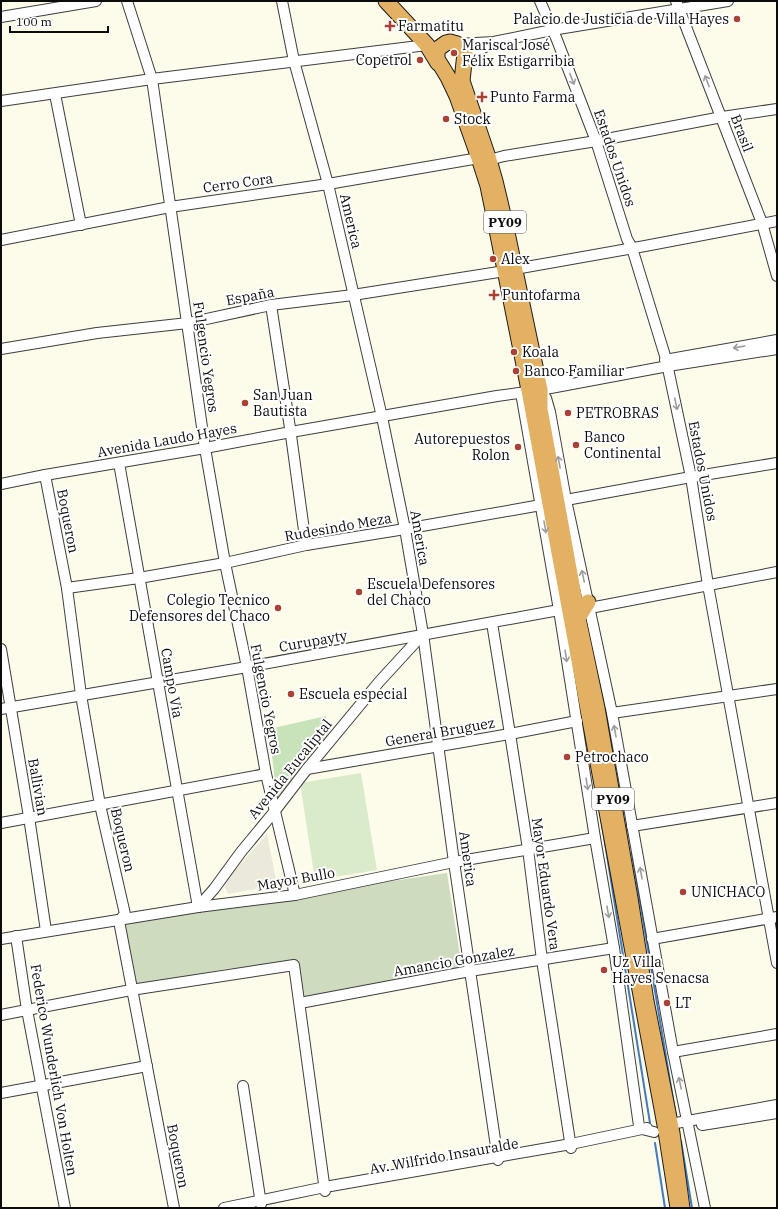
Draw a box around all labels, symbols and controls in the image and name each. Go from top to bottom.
scale bar [10,8,108,34]
place label: Palacio de Justicia de Villa Hayes [513,10,729,28]
text: 100 m [16,14,52,29]
marker: Palacio de Justicia de Villa Hayes [732,14,742,24]
place label: Farmatitu [398,17,464,35]
marker: Farmatitu [385,21,395,31]
place label: Mariscal José Félix Estigarribia [462,36,575,70]
marker: Mariscal José Félix Estigarribia [449,48,459,58]
place label: Copetrol [356,51,412,69]
marker: Copetrol [415,55,425,65]
one-way arrow [569,73,577,85]
one-way arrow [703,76,711,88]
place label: Punto Farma [490,88,576,106]
marker: Punto Farma [477,92,487,102]
street label: Estados Unidos [590,107,640,209]
place label: Stock [454,110,491,128]
street label: Brasil [727,112,757,154]
marker: Stock [441,114,451,124]
street label: Cerro Cora [202,169,275,197]
street label: America [336,192,366,251]
road number: PY09 [484,211,526,233]
place label: Alex [501,250,530,268]
marker: Alex [488,254,498,264]
street label: España [224,282,276,309]
place label: Puntofarma [502,286,581,304]
marker: Puntofarma [489,290,499,300]
street label: Fulgencio Yegros [189,300,223,414]
place label: Koala [522,343,559,361]
one-way arrow [732,343,745,351]
marker: Koala [509,347,519,357]
place label: Banco Familiar [524,362,625,380]
marker: Banco Familiar [511,366,521,376]
place label: San Juan Bautista [253,386,313,420]
one-way arrow [672,397,680,410]
marker: San Juan Bautista [240,398,250,408]
place label: PETROBRAS [576,404,659,422]
marker: PETROBRAS [563,408,573,418]
street label: Avenida Laudo Hayes [96,419,238,461]
street label: Estados Unidos [684,419,722,523]
place label: Banco Continental [584,428,661,462]
place label: Autorepuestos Rolon [414,430,510,464]
marker: Banco Continental [571,440,581,450]
marker: Autorepuestos Rolon [513,442,523,452]
one-way arrow [555,456,563,469]
street label: Boqueron [53,487,83,555]
street label: Rudesindo Meza [283,509,393,545]
street label: America [406,509,434,567]
one-way arrow [541,521,549,534]
one-way arrow [578,570,586,583]
place label: Escuela Defensores del Chaco [367,575,495,609]
marker: Escuela Defensores del Chaco [354,587,364,597]
place label: Colegio Tecnico Defensores del Chaco [129,591,270,625]
marker: Colegio Tecnico Defensores del Chaco [273,603,283,613]
street label: Curupayty [277,626,349,656]
street label: Fulgencio Yegros [246,642,286,756]
street label: Campo Via [157,647,187,720]
one-way arrow [563,649,571,662]
place label: Escuela especial [299,685,407,703]
marker: Escuela especial [286,689,296,699]
street label: General Bruguez [384,714,496,750]
street label: Avenida Eucaliptal [244,715,336,823]
one-way arrow [611,725,619,738]
place label: Petrochaco [575,748,649,766]
marker: Petrochaco [562,752,572,762]
street label: Ballivian [24,757,52,817]
one-way arrow [583,777,591,790]
road number: PY09 [592,788,634,810]
street label: Boqueron [107,806,139,874]
street label: Mayor Eduardo Vera [528,817,564,952]
street label: America [455,830,481,888]
street label: Mayor Bullo [256,863,336,895]
one-way arrow [636,867,644,880]
place label: UNICHACO [691,883,765,901]
marker: UNICHACO [678,887,688,897]
one-way arrow [604,905,612,918]
street label: Amancio Gonzalez [392,941,516,981]
place label: Uz Villa Hayes Senacsa [612,953,710,987]
street label: Federico Wunderlich Von Holten [26,963,82,1177]
marker: Uz Villa Hayes Senacsa [599,965,609,975]
place label: LT [675,994,691,1012]
marker: LT [662,998,672,1008]
one-way arrow [675,1077,683,1090]
street label: Boqueron [163,1122,193,1190]
street label: Av. Wilfrido Insauralde [368,1134,520,1178]

